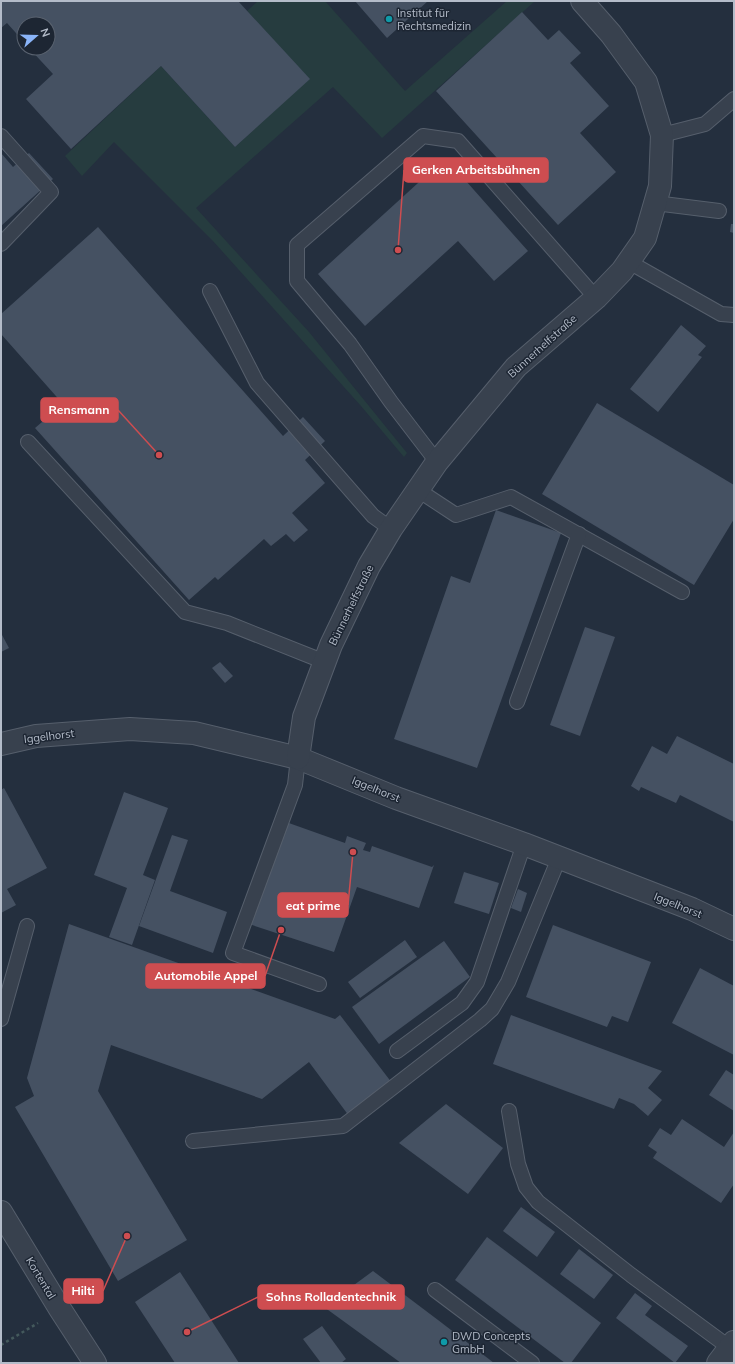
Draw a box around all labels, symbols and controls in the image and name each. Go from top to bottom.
place label: Institut für Rechtsmedizin [397,6,471,33]
marker: Institut für Rechtsmedizin [384,14,394,24]
north arrow [16,16,56,56]
text: N [37,26,53,39]
callout: Gerken Arbeitsbühnen [404,158,548,182]
text: Gerken Arbeitsbühnen [412,162,540,177]
street label: Bünnerhelfstraße [505,311,579,381]
callout: Rensmann [41,398,118,422]
text: Rensmann [49,402,109,417]
street label: Bünnerhelfstraße [325,562,377,648]
street label: Iggelhorst [23,726,75,746]
street label: Iggelhorst [350,773,402,805]
street label: Iggelhorst [652,889,704,921]
callout: eat prime [278,893,348,917]
text: eat prime [286,898,341,913]
callout: Automobile Appel [146,964,265,988]
text: Automobile Appel [155,968,257,983]
street label: Kortental [23,1254,59,1302]
callout: Hilti [64,1279,103,1303]
text: Hilti [71,1283,95,1298]
callout: Sohns Rolladentechnik [258,1285,404,1309]
text: Sohns Rolladentechnik [266,1289,397,1304]
place label: DWD Concepts GmbH [452,1329,530,1356]
marker: DWD Concepts GmbH [439,1337,449,1347]

